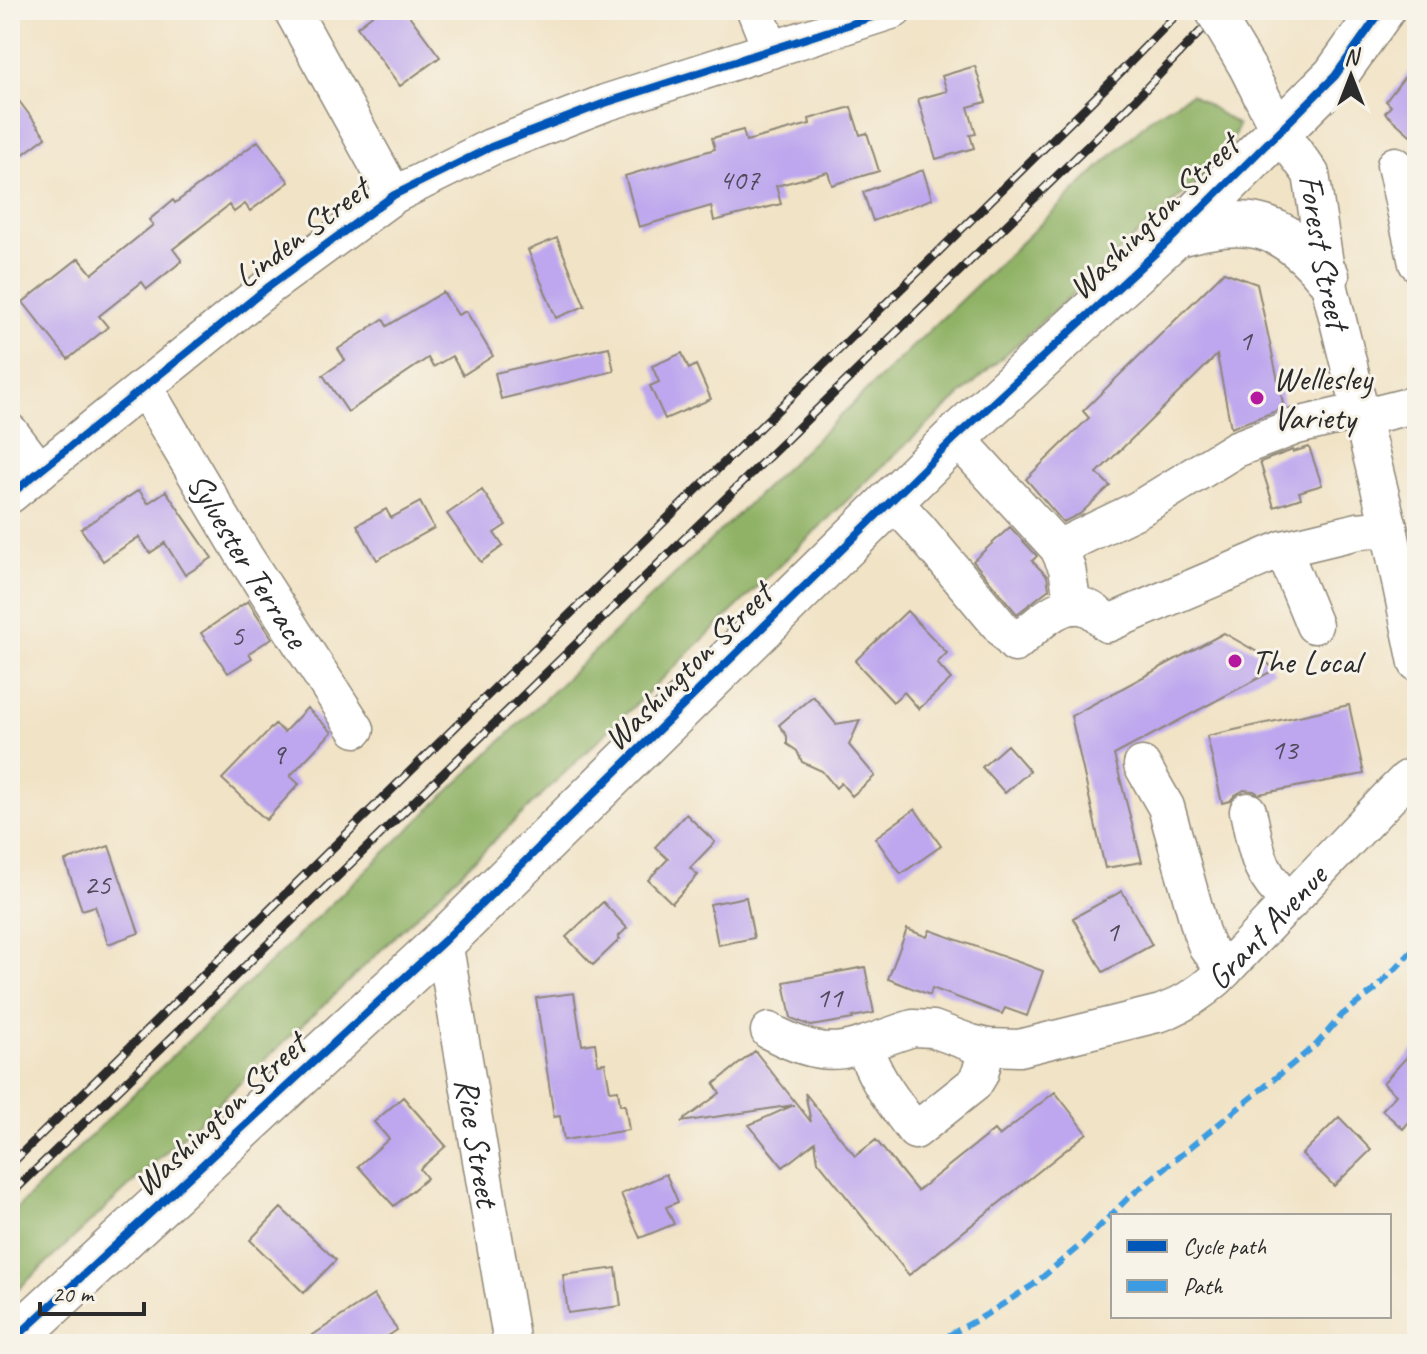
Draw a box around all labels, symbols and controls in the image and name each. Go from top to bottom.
north arrow [1311,36,1391,116]
text: N [1344,43,1361,71]
street label: Washington Street [1059,121,1251,309]
house number: 407 [719,160,761,198]
street label: Linden Street [225,165,381,297]
street label: Forest Street [1289,172,1361,338]
house number: 1 [1238,321,1253,359]
place label: Wellesley Variety [1273,357,1374,439]
marker: Wellesley Variety [1248,389,1266,407]
street label: Sylvester Terrace [178,465,320,657]
street label: Washington Street [594,570,784,760]
house number: 5 [230,616,245,654]
place label: The Local [1251,640,1367,683]
marker: The Local [1226,652,1244,670]
house number: 13 [1271,730,1300,768]
house number: 9 [271,735,287,773]
street label: Grant Avenue [1197,853,1338,998]
house number: 25 [84,865,112,903]
house number: 1 [1105,912,1120,950]
house number: 11 [816,978,844,1016]
street label: Washington Street [124,1020,318,1205]
street label: Rice Street [445,1075,510,1213]
legend [1111,1214,1391,1318]
text: Cycle path [1183,1231,1267,1261]
scale bar [40,1266,144,1316]
text: Path [1183,1271,1224,1301]
text: 20 m [52,1279,95,1309]

